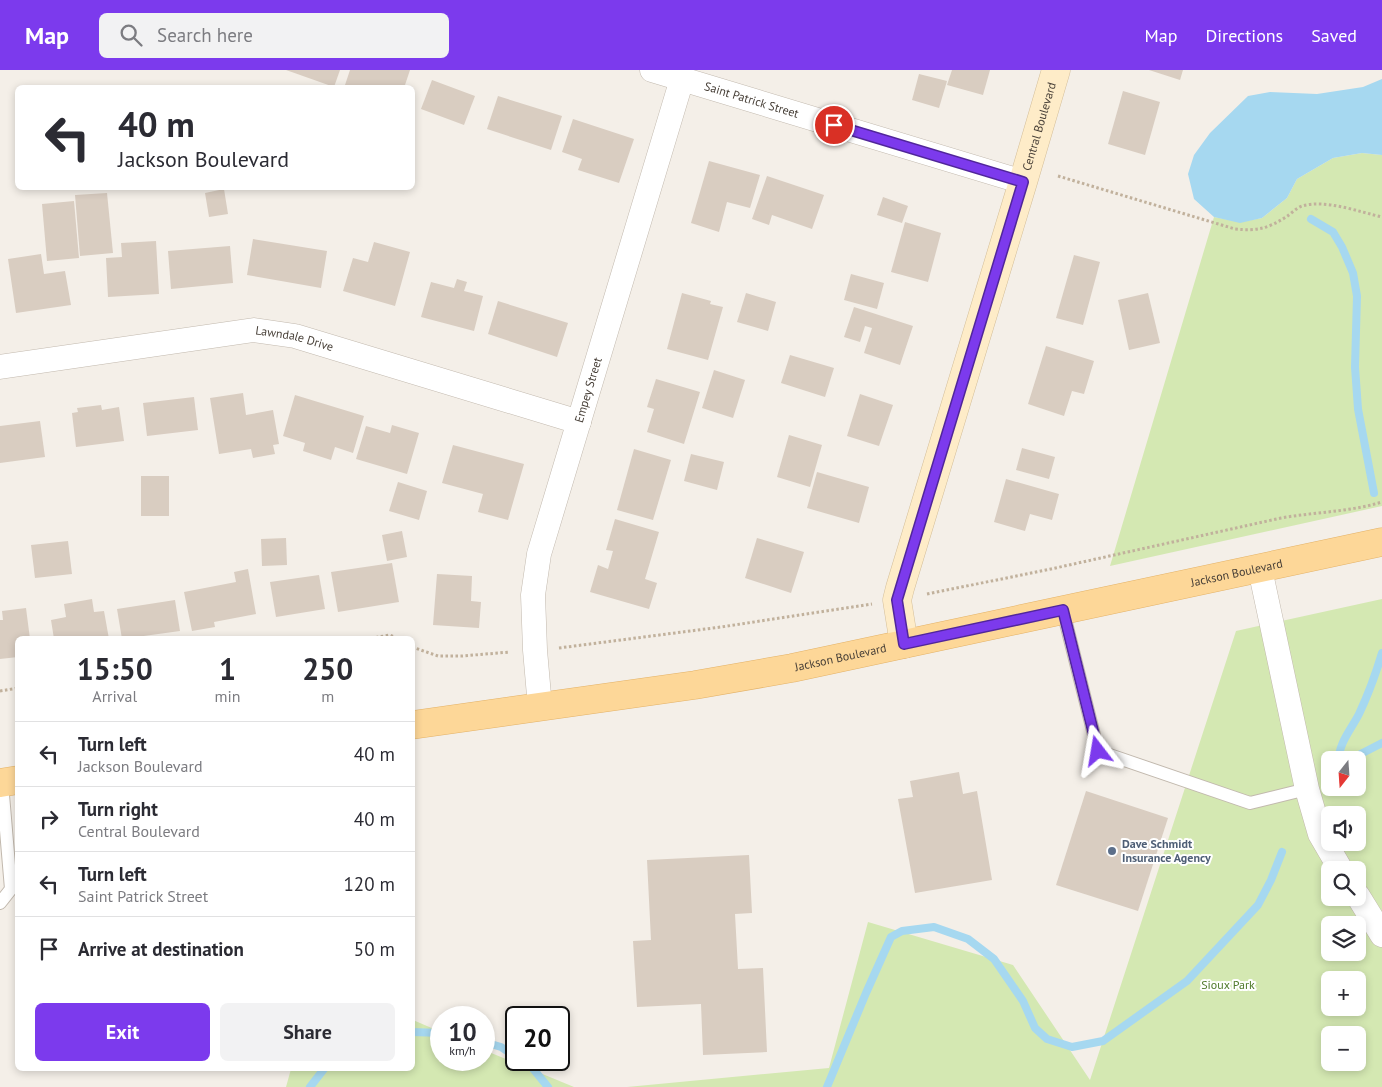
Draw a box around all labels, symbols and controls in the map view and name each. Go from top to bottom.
search box [99,13,449,58]
text: Map [25,20,69,51]
icon: search [117,21,145,49]
text: Search here [157,23,253,47]
text: Map [1145,24,1177,47]
text: Directions [1205,24,1283,47]
text: Saved [1311,24,1357,47]
street label: Saint Patrick Street [703,78,801,121]
street label: Central Boulevard [1019,80,1059,172]
text: 40 m [118,101,195,147]
pin [813,104,855,146]
icon: left [35,105,100,170]
icon: arrive [820,111,848,139]
text: Jackson Boulevard [118,145,289,173]
street label: Lawndale Drive [255,322,335,354]
street label: Empey Street [571,355,605,424]
street label: Jackson Boulevard [1188,555,1284,590]
street label: Jackson Boulevard [792,640,888,674]
text: 15:50 [77,649,153,688]
text: 1 [219,649,236,688]
text: 250 [302,649,353,688]
text: Arrival [92,686,137,706]
text: min [215,686,241,706]
text: m [321,686,334,706]
position arrow [1071,724,1123,776]
text: Turn left [78,732,147,756]
icon: left [35,740,63,768]
text: 40 m [354,742,395,766]
north arrow [1321,751,1366,796]
map controls [1321,751,1366,1071]
text: Jackson Boulevard [78,756,203,776]
text: Turn right [78,797,158,821]
icon: right [35,805,63,833]
button: sound [1321,806,1366,851]
text: 40 m [354,807,395,831]
text: Central Boulevard [78,821,200,841]
place label: Dave Schmidt Insurance Agency [1122,836,1211,865]
marker: Dave Schmidt Insurance Agency [1106,845,1118,857]
button: search [1321,861,1366,906]
text: Turn left [78,862,147,886]
icon: left [35,870,63,898]
text: 120 m [343,872,395,896]
text: Saint Patrick Street [78,886,208,906]
button: layers [1321,916,1366,961]
icon: arrive [35,935,63,963]
text: Arrive at destination [78,937,244,961]
text: 50 m [354,937,395,961]
button: + [1321,971,1366,1016]
park label: Sioux Park [1201,977,1255,992]
button: Exit [35,1003,210,1061]
button: Share [220,1003,395,1061]
speed limit sign: 20 [505,1006,570,1071]
text: 10 [448,1016,477,1048]
button: − [1321,1026,1366,1071]
text: km/h [449,1043,476,1058]

